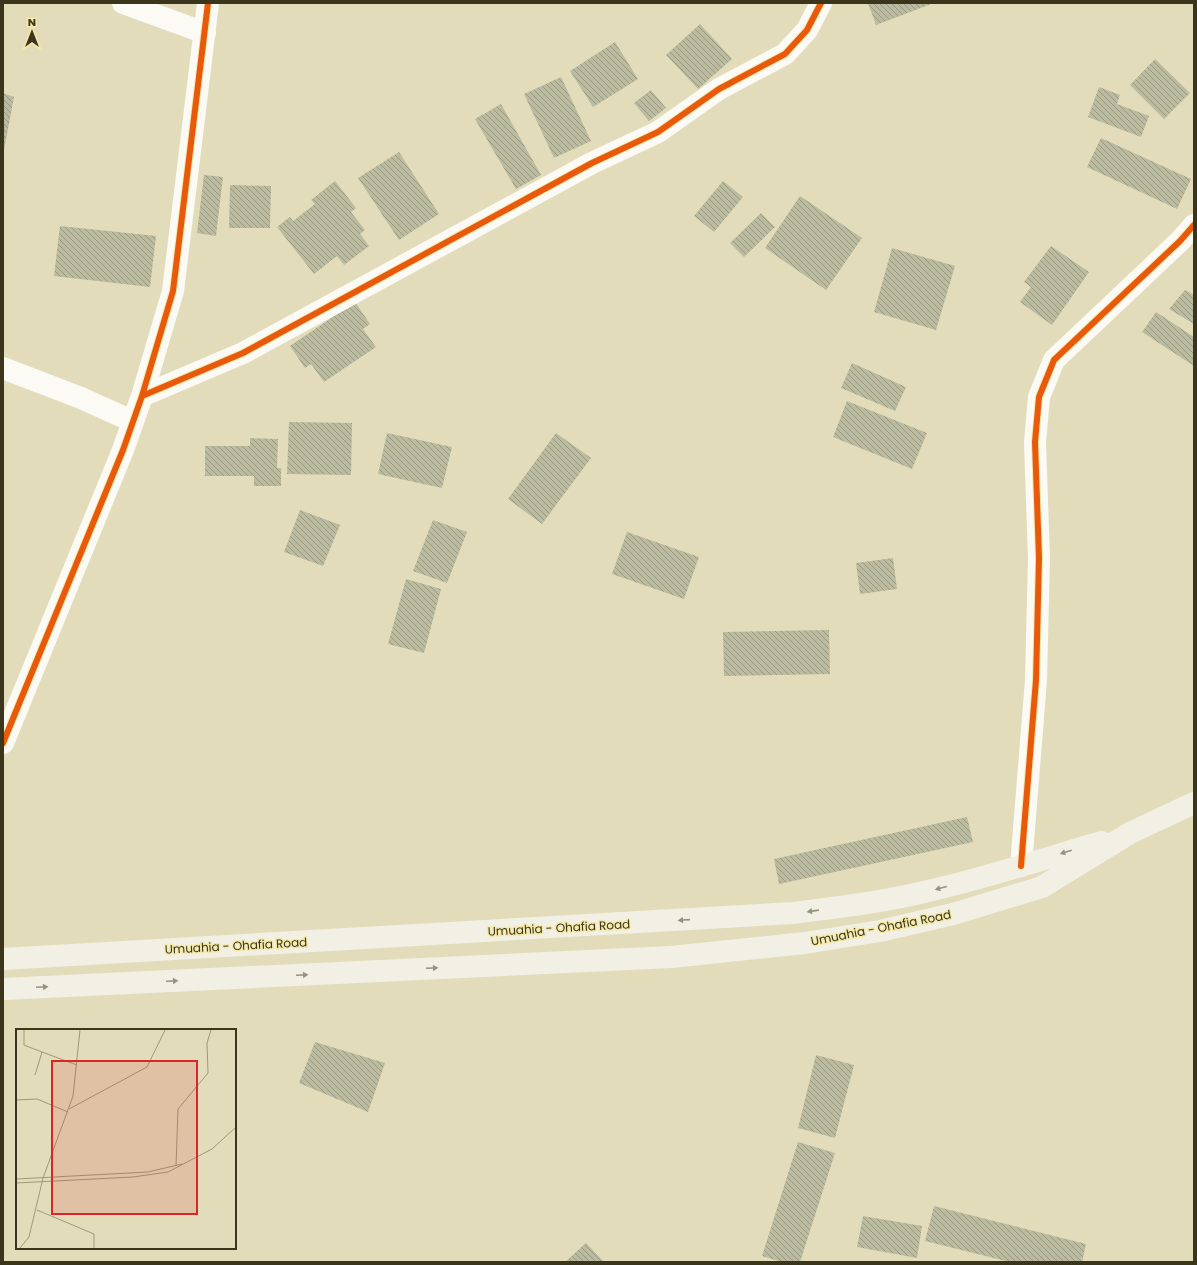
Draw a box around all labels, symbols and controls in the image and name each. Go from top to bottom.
north arrow [12,12,52,52]
text: N [28,14,36,30]
one-way arrow [1060,849,1072,855]
one-way arrow [935,885,947,891]
street label: Umuahia - Ohafia Road [809,906,953,949]
one-way arrow [807,908,819,914]
street label: Umuahia - Ohafia Road [487,915,631,940]
one-way arrow [678,917,690,924]
street label: Umuahia - Ohafia Road [164,933,308,958]
one-way arrow [426,965,438,972]
one-way arrow [296,971,308,978]
one-way arrow [166,977,178,984]
one-way arrow [36,984,49,990]
inset map [16,1029,236,1249]

